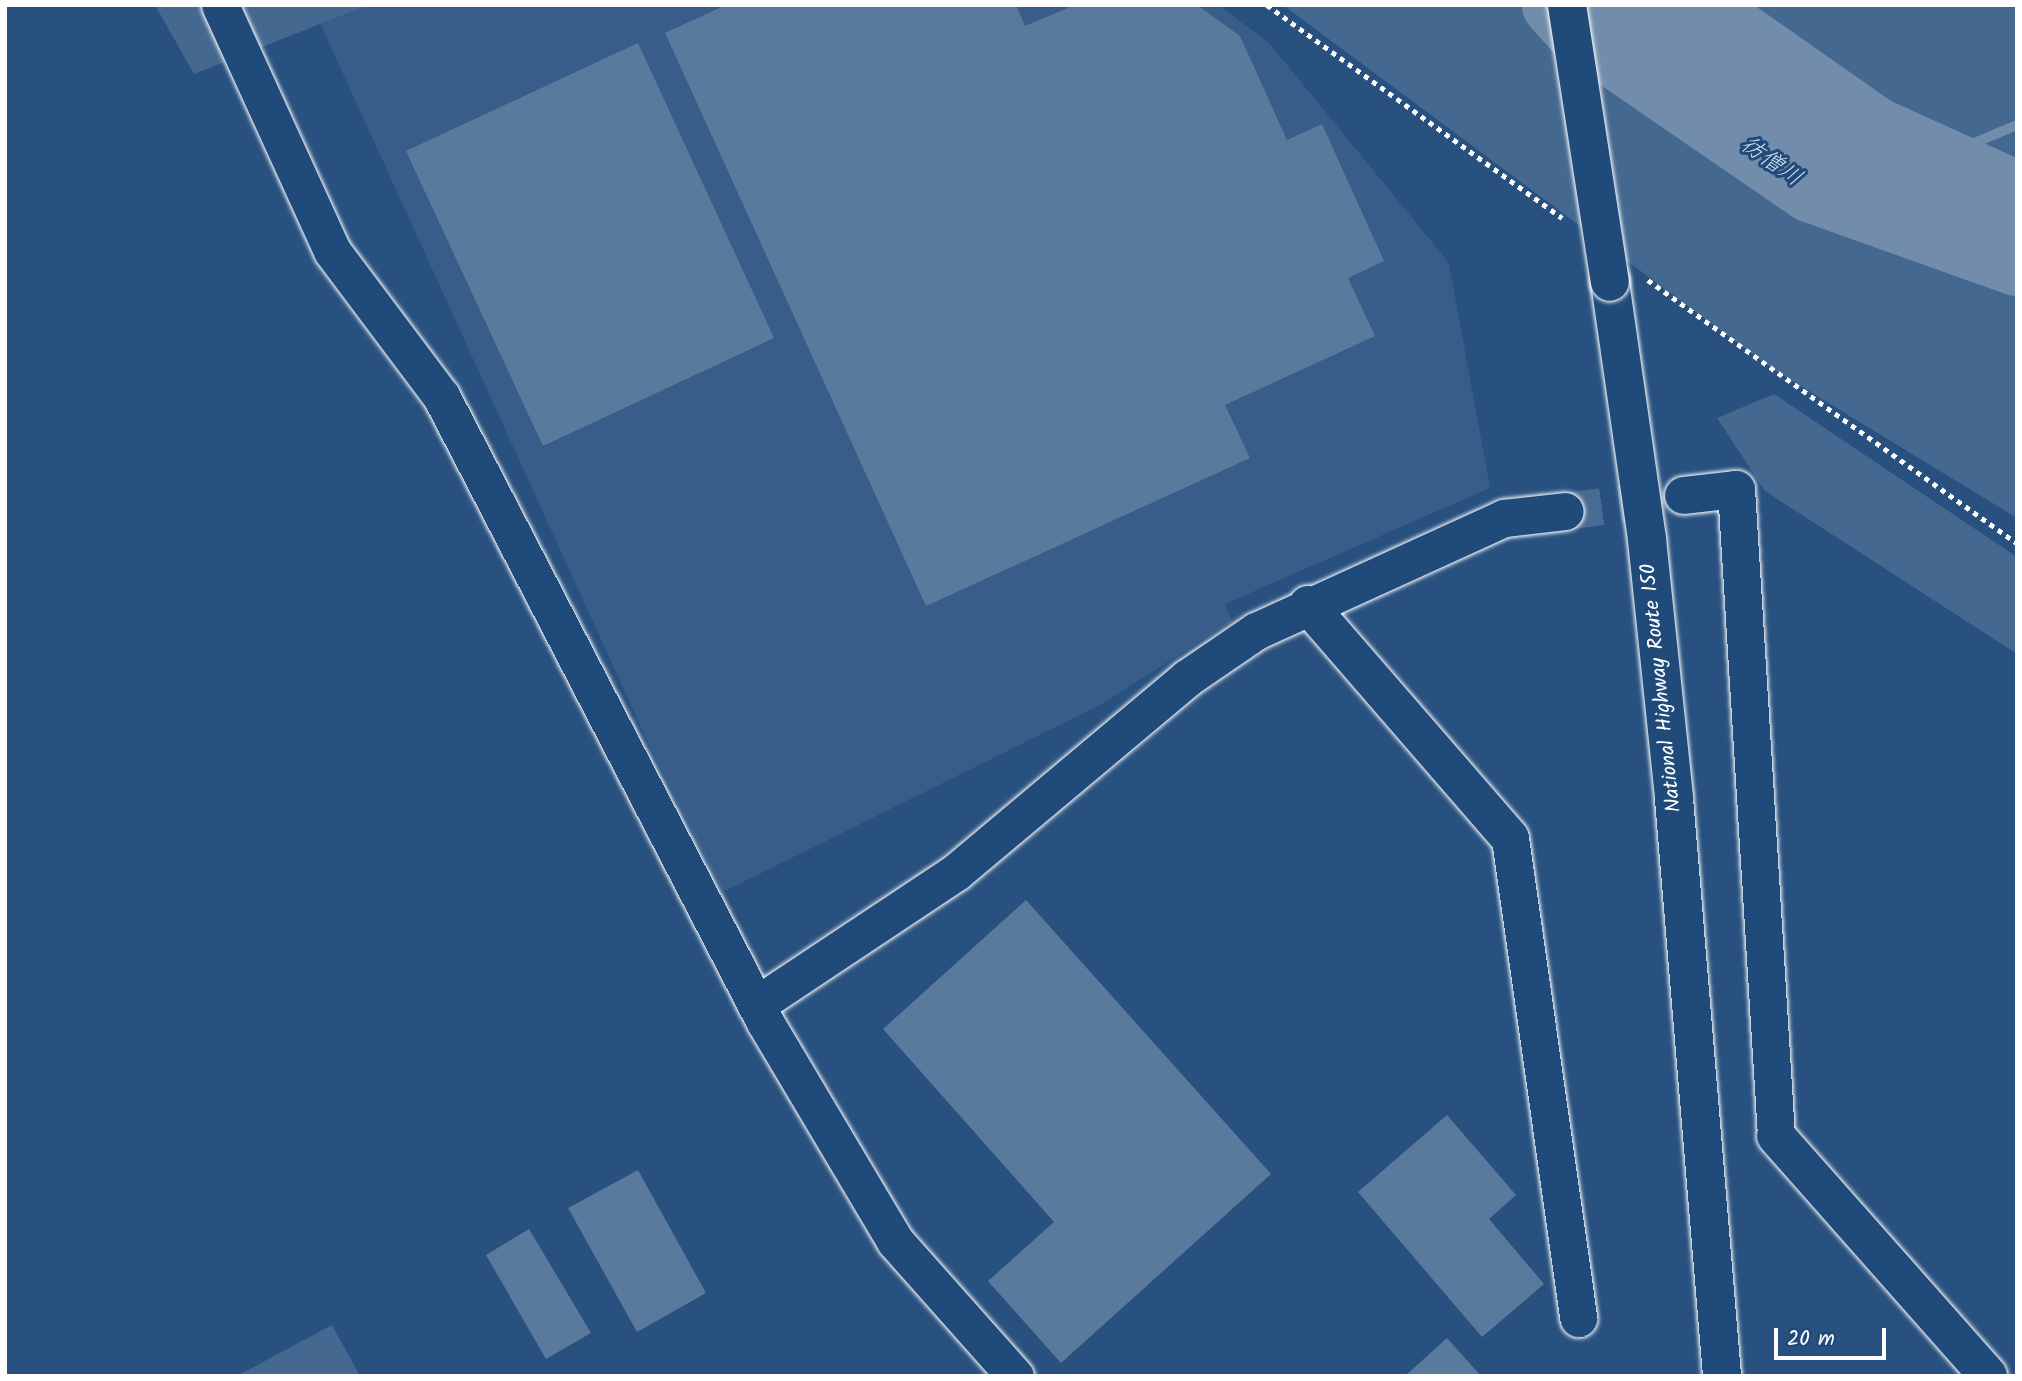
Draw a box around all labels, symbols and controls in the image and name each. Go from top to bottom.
water label: 彷僧川 [1735,131,1807,193]
street label: National Highway Route 150 [1636,562,1688,814]
scale bar [1777,1314,1889,1358]
text: 20 m [1787,1323,1835,1356]

